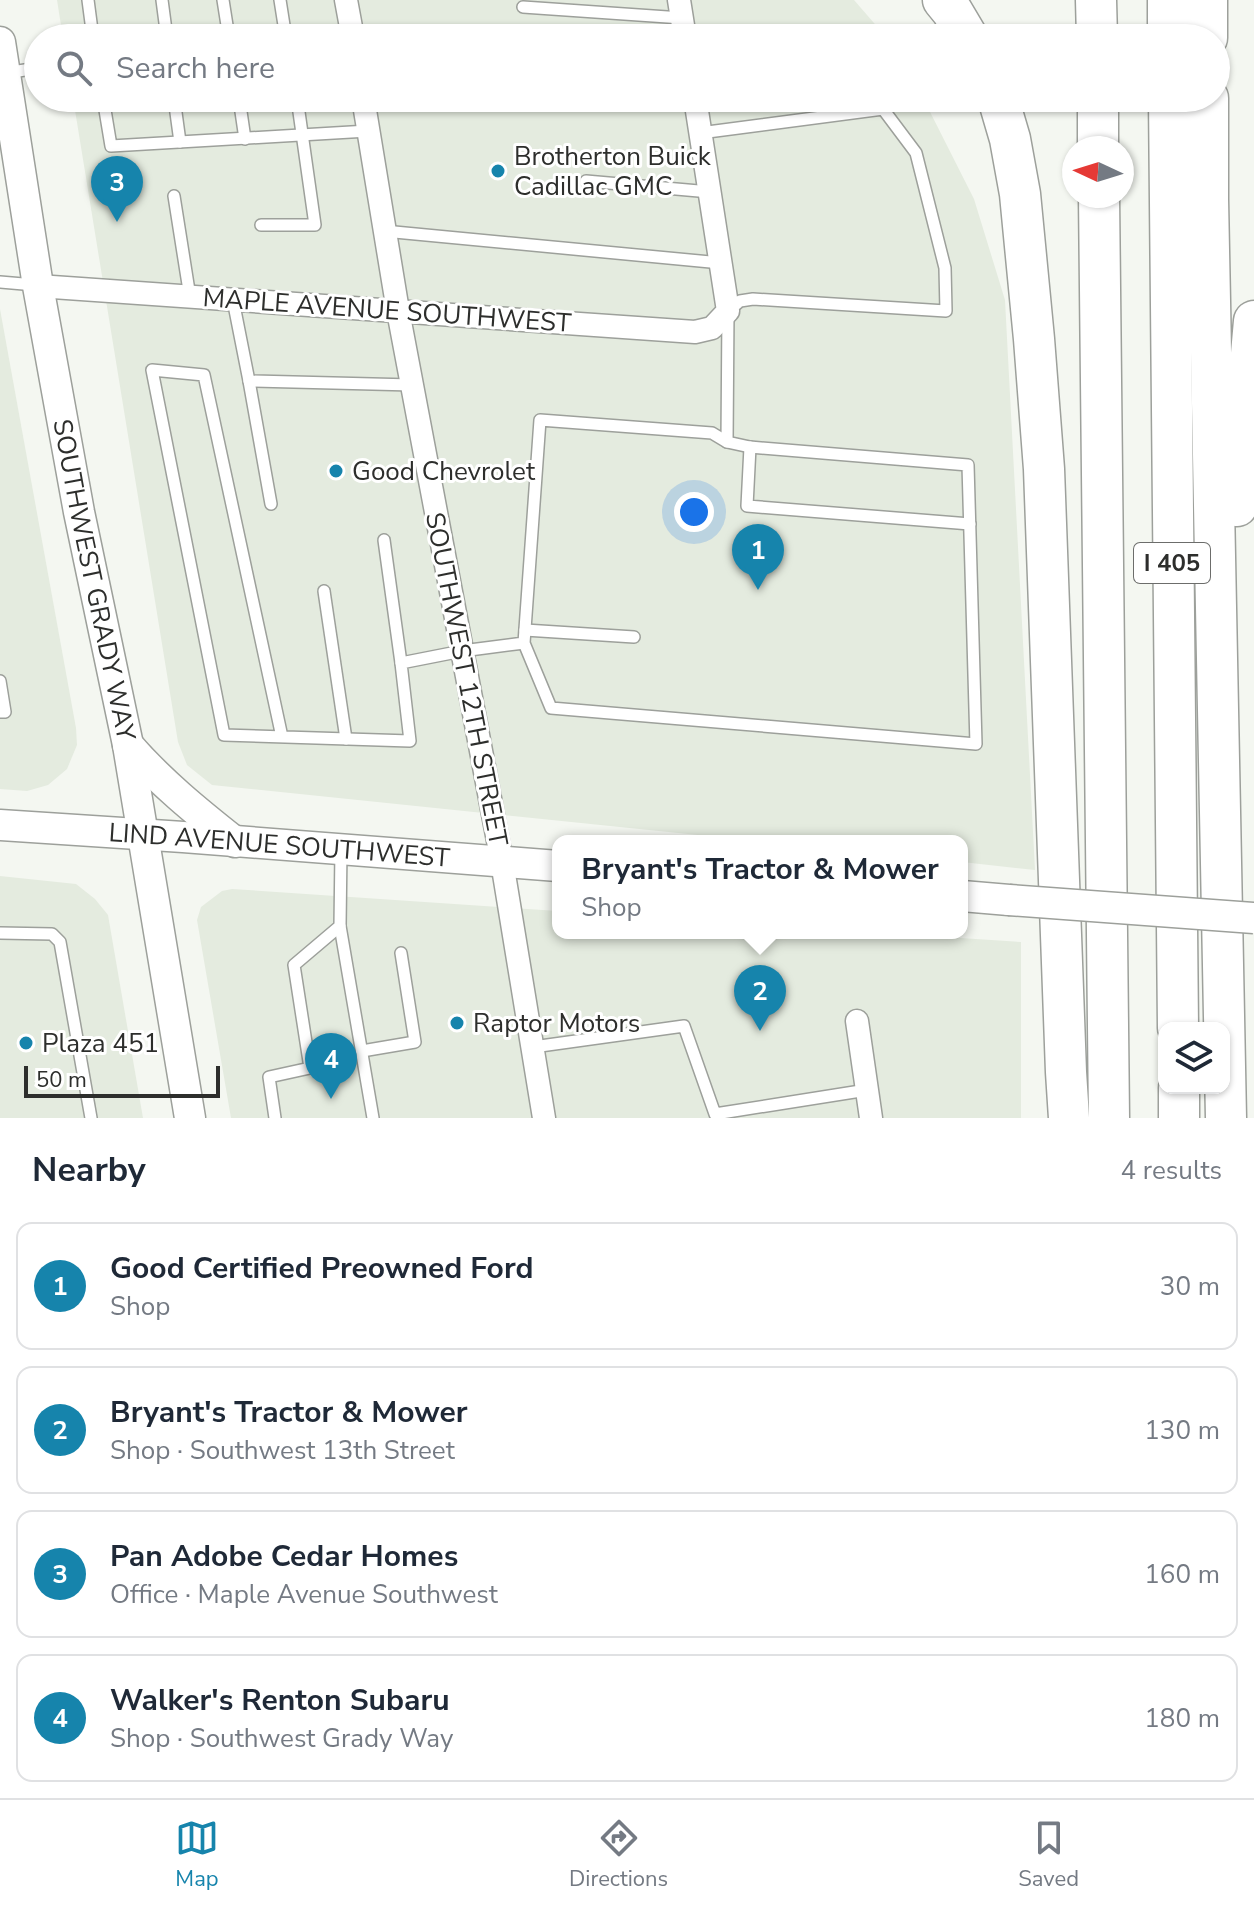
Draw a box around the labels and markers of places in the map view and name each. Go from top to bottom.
place label: Brotherton Buick Cadillac GMC [514,139,712,204]
pin: 3 [91,156,143,222]
marker: Brotherton Buick Cadillac GMC [489,162,507,180]
place label: Good Chevrolet [352,454,536,489]
marker: Good Chevrolet [327,462,345,480]
pin: 1 [732,524,784,590]
pin: 2 [734,965,786,1031]
place label: Raptor Motors [473,1006,640,1041]
marker: Raptor Motors [448,1014,466,1032]
place label: Plaza 451 [42,1026,159,1061]
pin: 4 [305,1033,357,1099]
marker: Plaza 451 [17,1034,35,1052]

